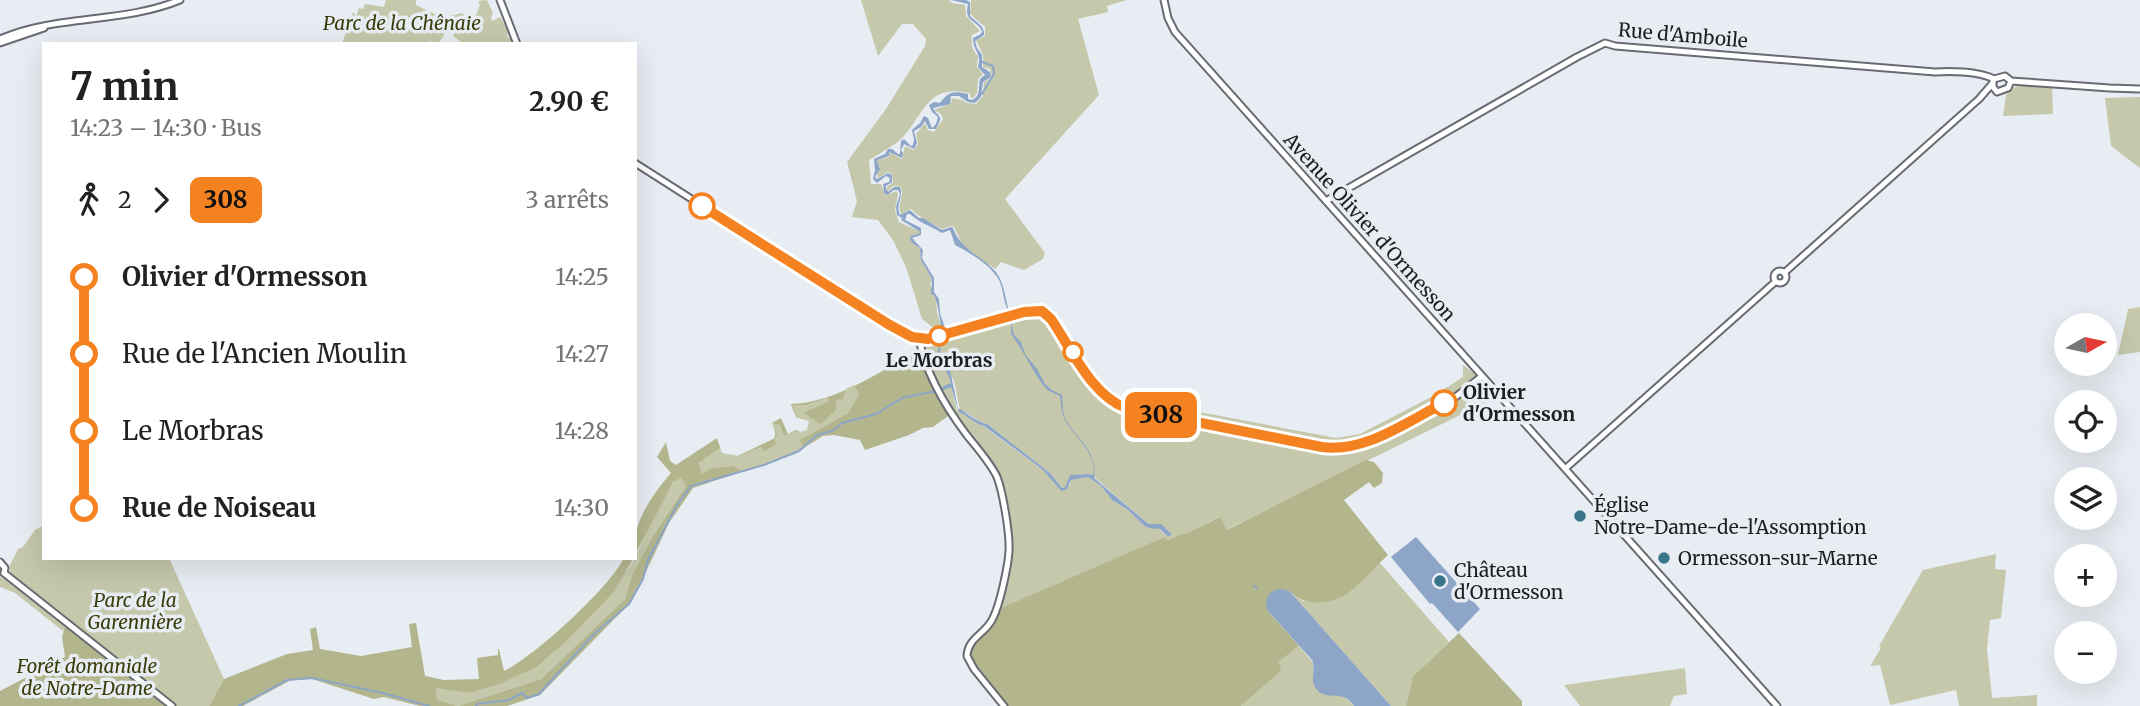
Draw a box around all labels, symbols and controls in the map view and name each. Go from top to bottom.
park label: Parc de la Chênaie [323,11,481,35]
street label: Rue d'Amboile [1617,17,1749,53]
text: 7 min [70,63,179,110]
text: 2.90 € [529,85,609,118]
text: 14:23 – 14:30 · Bus [70,113,262,142]
street label: Avenue Olivier d'Ormesson [1278,127,1461,327]
icon: walk [70,181,108,219]
icon: forward [142,181,180,219]
text: 308 [204,184,248,215]
text: 2 [118,185,132,214]
text: 3 arrêts [525,185,609,214]
unlabelled marker [689,193,715,219]
text: Olivier d'Ormesson [122,260,367,293]
text: 14:25 [555,262,609,291]
north arrow [2054,313,2118,376]
map controls [2054,313,2117,684]
marker: Le Morbras [929,326,949,346]
text: Rue de l'Ancien Moulin [122,337,407,370]
text: 14:27 [556,339,609,368]
unlabelled marker [1063,342,1083,362]
place label: Le Morbras [886,348,993,372]
place label: Olivier d'Ormesson [1463,380,1575,426]
marker: Olivier d'Ormesson [1431,390,1457,416]
button: locate [2054,390,2117,453]
line badge: 308 [1121,392,1201,438]
text: 308 [1139,399,1183,430]
text: Le Morbras [122,414,264,447]
text: 14:28 [555,416,609,445]
button: layers [2054,467,2117,530]
text: Rue de Noiseau [122,491,317,524]
text: 14:30 [554,493,609,522]
place label: Église Notre-Dame-de-l'Assomption [1594,493,1867,539]
marker: Église Notre-Dame-de-l'Assomption [1572,508,1588,524]
button: + [2054,544,2117,607]
place label: Ormesson-sur-Marne [1678,546,1878,570]
marker: Ormesson-sur-Marne [1656,550,1672,566]
place label: Château d'Ormesson [1454,558,1564,604]
marker: Château d'Ormesson [1432,573,1448,589]
park label: Parc de la Garennière [88,588,183,634]
button: − [2054,621,2117,684]
park label: Forêt domaniale de Notre-Dame [16,654,157,700]

